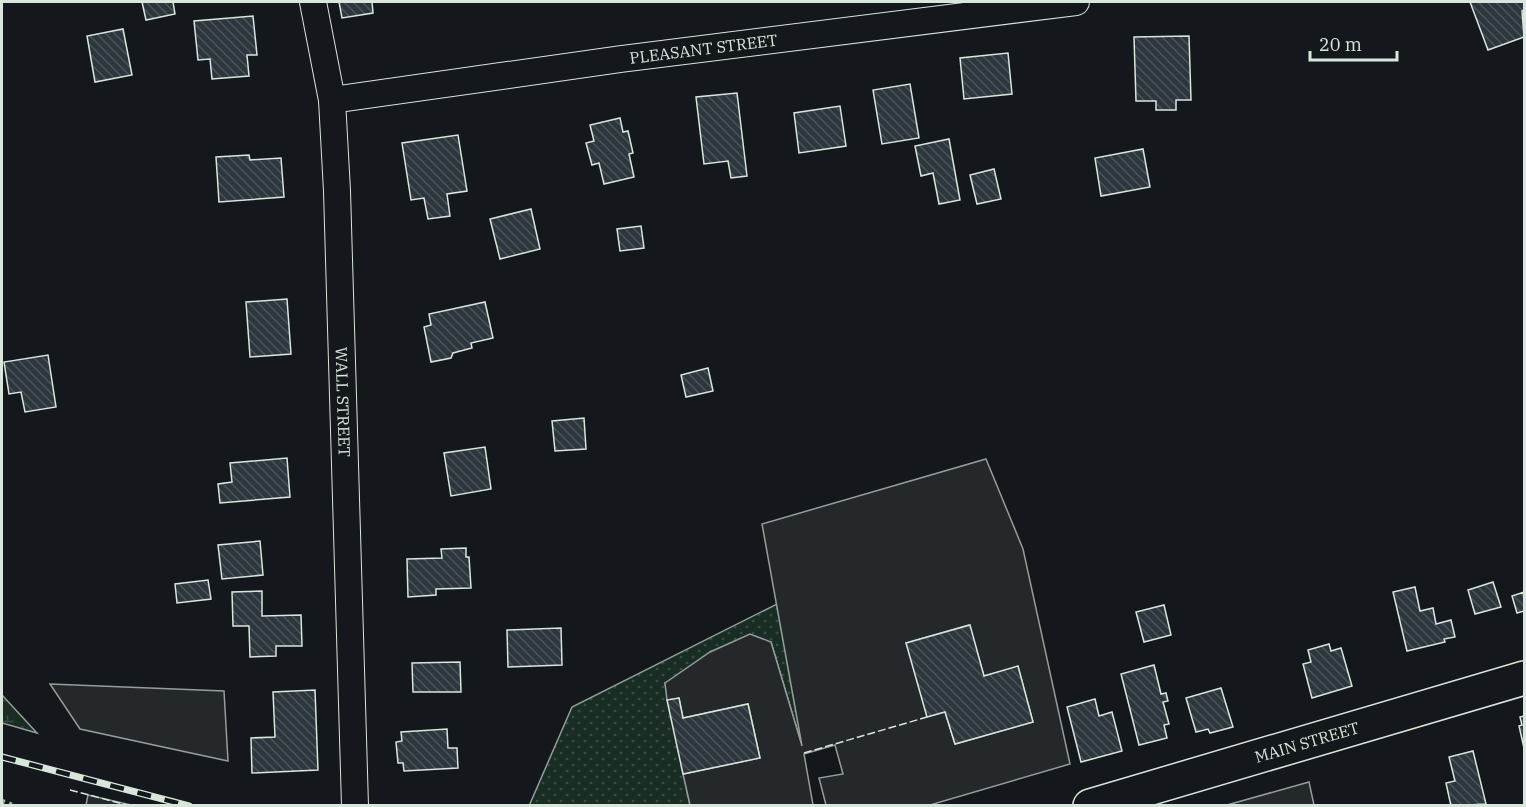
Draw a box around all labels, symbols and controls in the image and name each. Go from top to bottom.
scale bar [1310,24,1397,62]
street label: PLEASANT STREET [628,29,779,68]
text: 20 m [1319,33,1362,56]
street label: WALL STREET [332,347,355,457]
street label: MAIN STREET [1252,717,1361,767]

